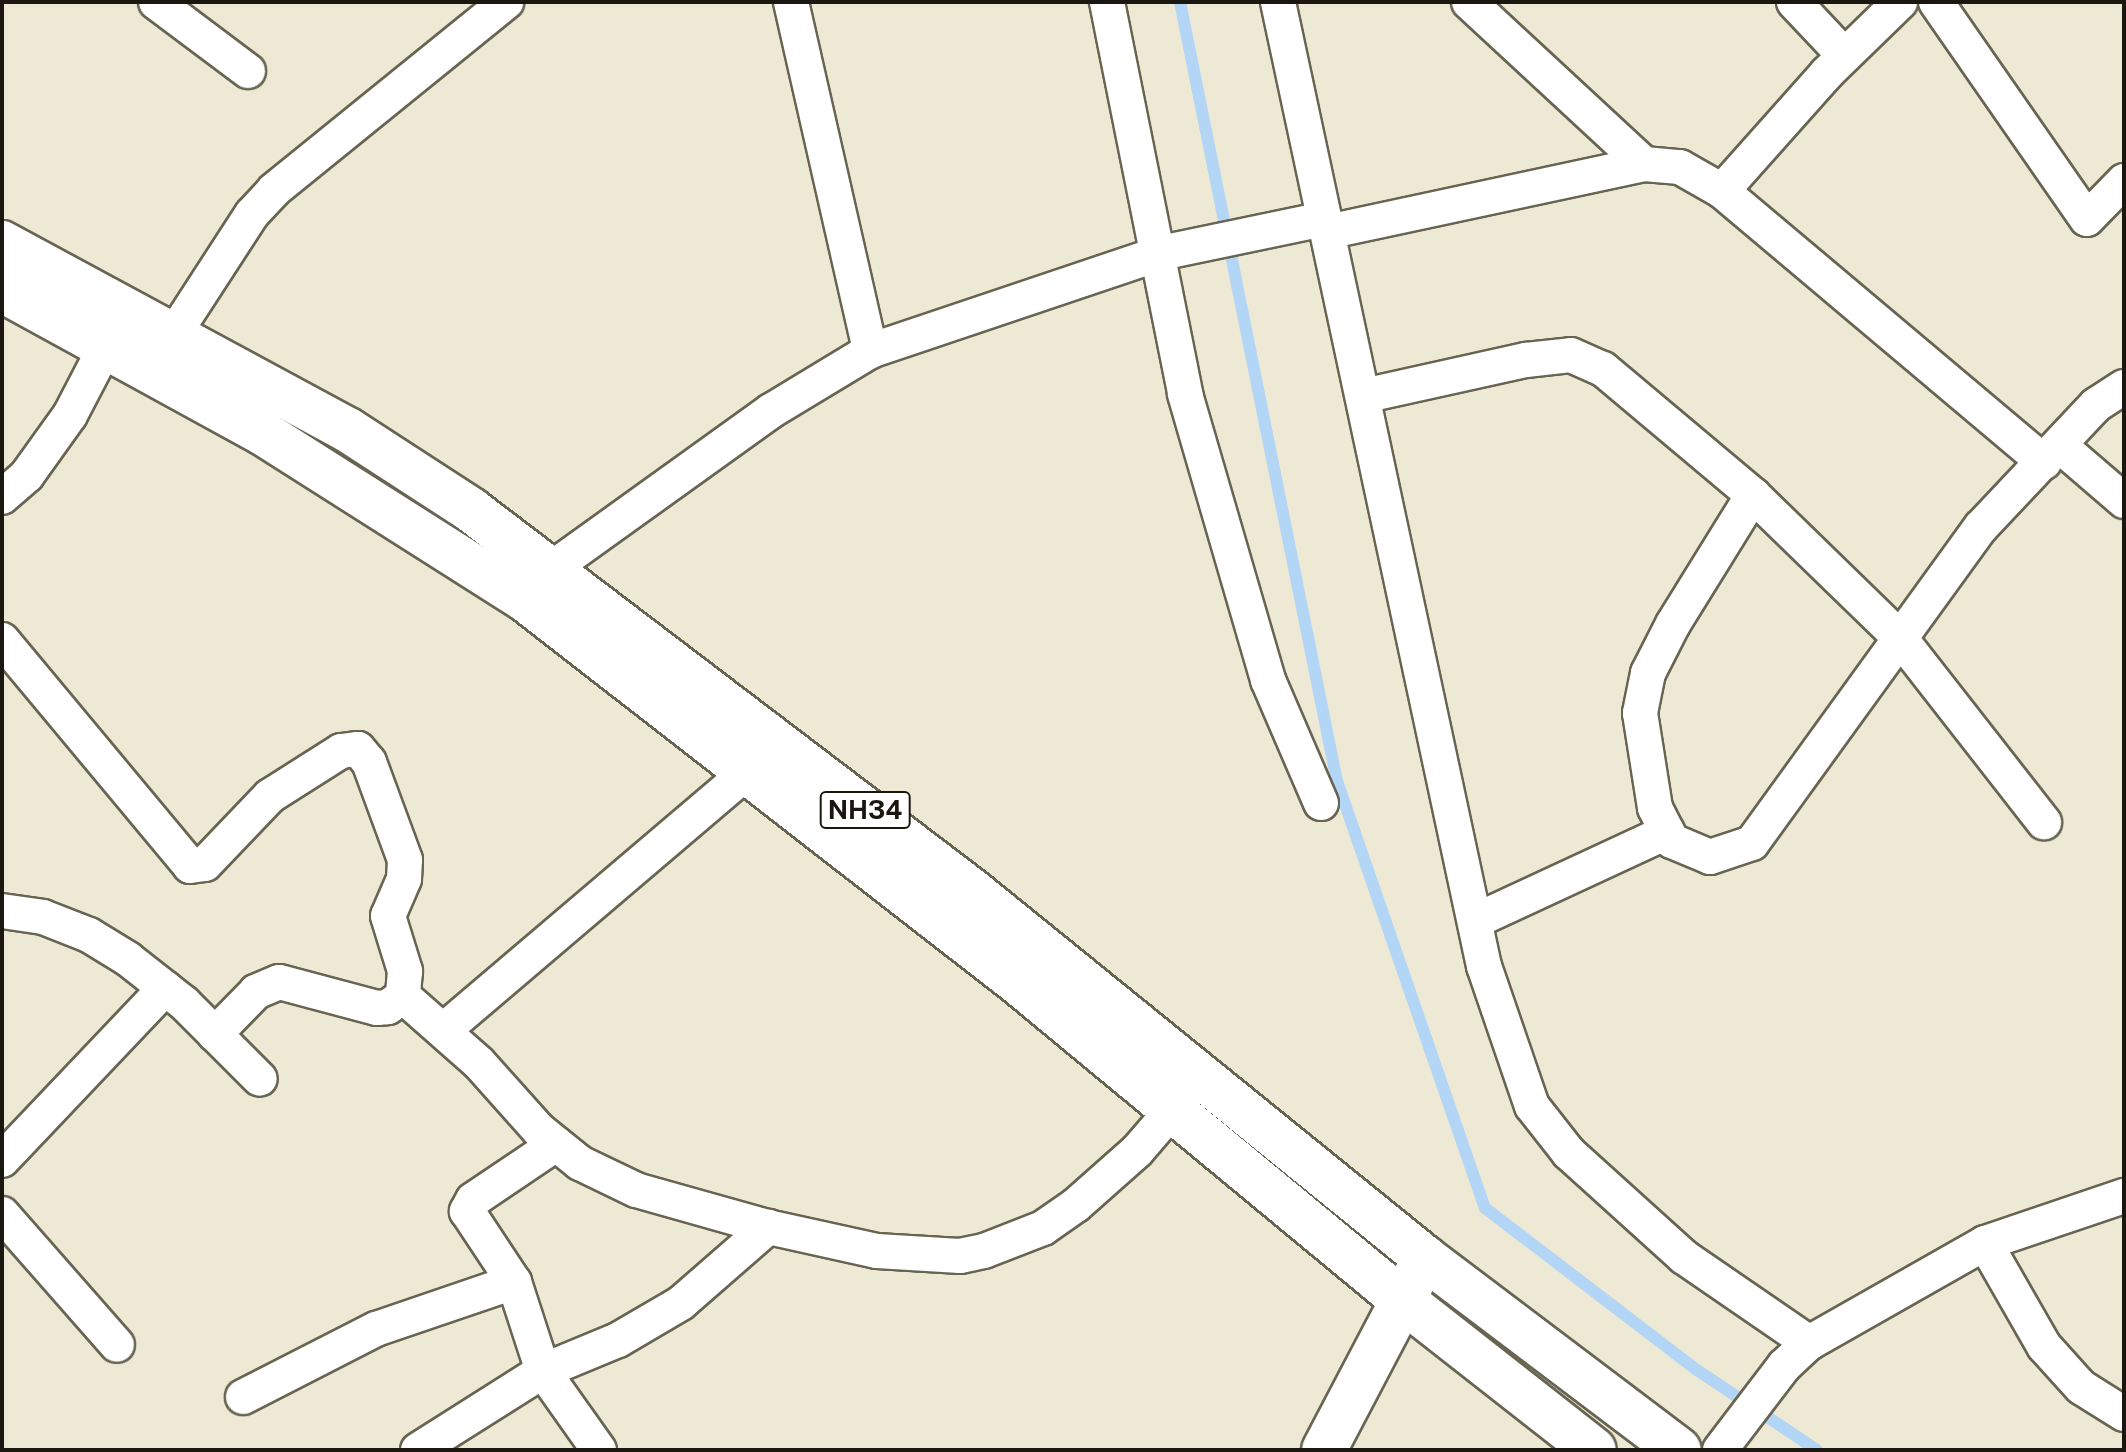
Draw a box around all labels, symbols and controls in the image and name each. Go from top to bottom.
road number: NH34 [819,788,911,832]

